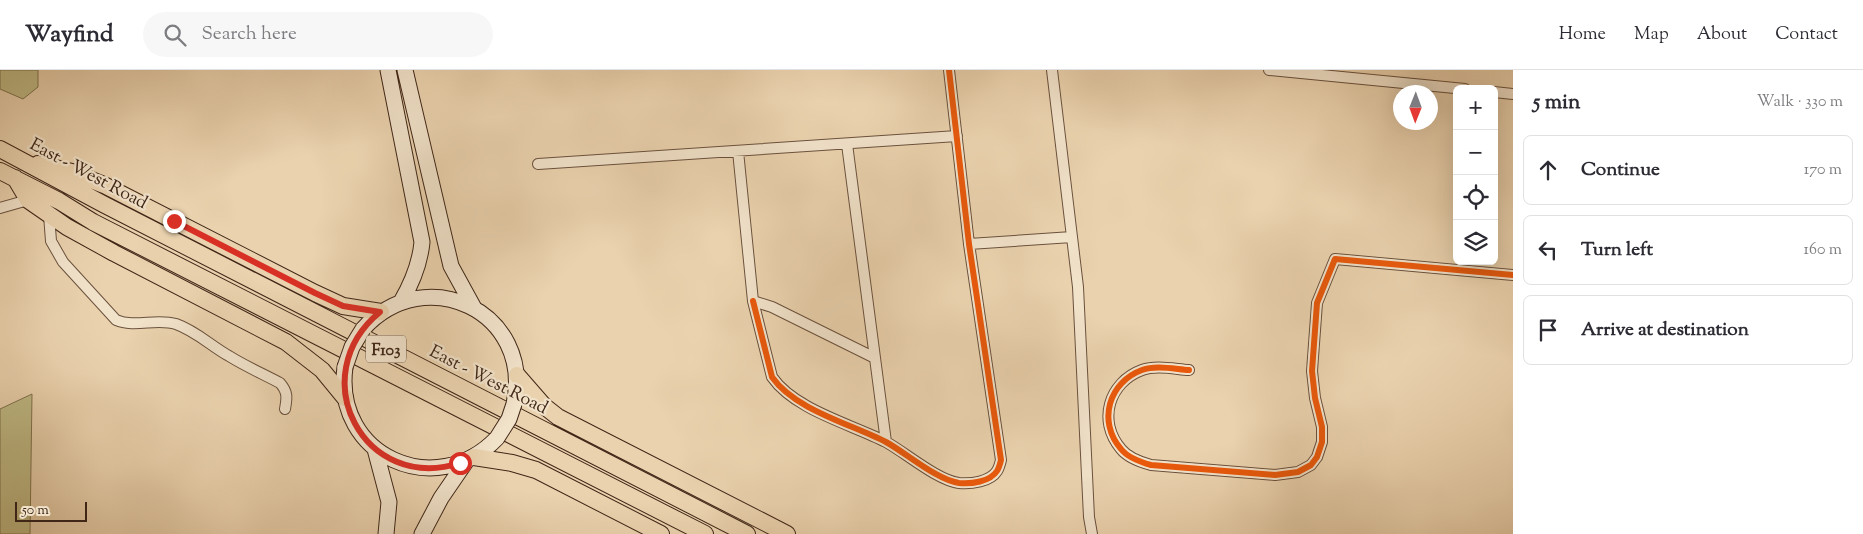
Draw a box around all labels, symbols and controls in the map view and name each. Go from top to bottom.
search box [143,12,493,57]
text: Wayfind [25,18,113,52]
icon: search [161,21,189,49]
text: Search here [201,21,297,48]
text: Home [1559,22,1606,48]
text: Map [1634,22,1669,48]
text: About [1697,22,1747,48]
text: Contact [1775,22,1838,48]
north arrow [1393,85,1438,130]
map controls [1453,85,1498,265]
button: + [1453,85,1498,130]
text: 5 min [1533,88,1580,118]
text: Walk · 330 m [1757,91,1843,114]
button: − [1453,130,1498,175]
street label: East - West Road [24,133,152,217]
icon: ahead [1534,156,1562,184]
text: Continue [1581,157,1660,184]
text: 170 m [1804,159,1842,182]
button: locate [1453,175,1498,220]
route end [163,210,186,233]
button: layers [1453,220,1498,265]
icon: left [1534,236,1562,264]
text: Turn left [1581,237,1653,264]
text: 160 m [1804,239,1842,262]
icon: arrive [1534,316,1562,344]
text: Arrive at destination [1581,317,1749,344]
road number: F103 [366,336,406,362]
street label: East - West Road [424,340,552,422]
route start [449,452,472,475]
scale bar [15,499,88,522]
text: 50 m [22,501,49,521]

